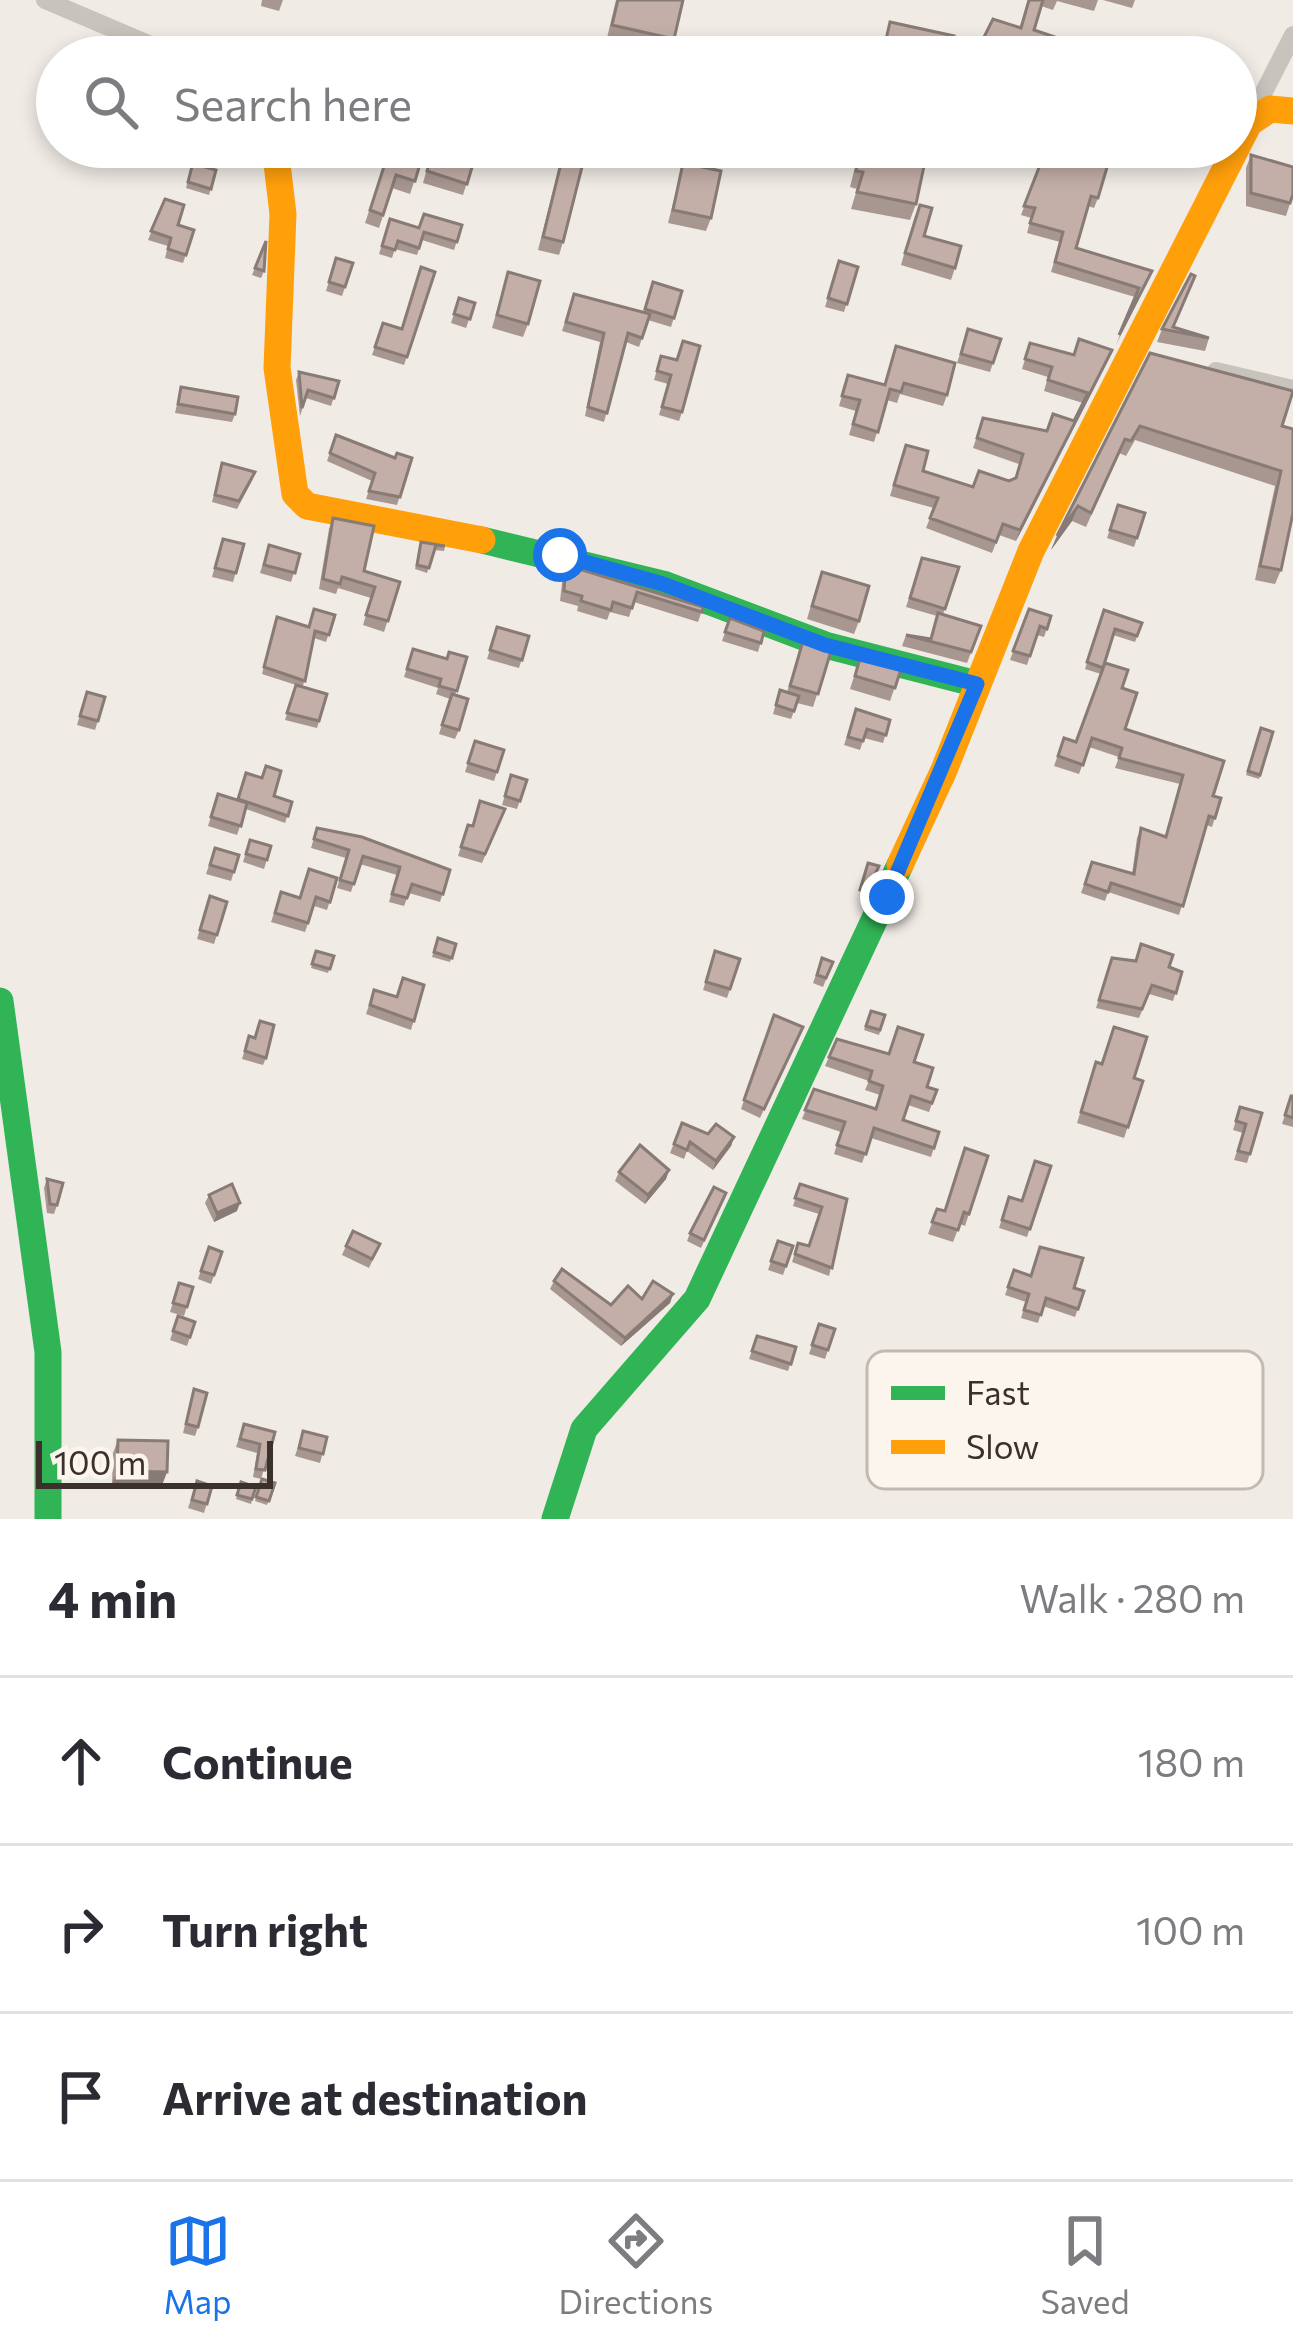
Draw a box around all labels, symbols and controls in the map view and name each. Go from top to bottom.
search box [36,36,1257,168]
icon: search [78,69,144,135]
text: Search here [174,75,412,130]
route start [533,528,587,582]
route end [860,870,914,924]
legend [867,1351,1263,1489]
text: Fast [966,1371,1030,1412]
text: Slow [966,1425,1039,1466]
scale bar [36,1435,273,1488]
text: 100 m [54,1441,146,1482]
text: 4 min [48,1566,177,1629]
text: Walk · 280 m [1020,1573,1245,1621]
icon: ahead [48,1728,114,1794]
text: Continue [162,1733,353,1788]
text: 180 m [1138,1737,1245,1785]
icon: right [48,1896,114,1962]
text: Turn right [162,1901,368,1956]
text: 100 m [1136,1905,1245,1953]
icon: arrive [48,2064,114,2130]
text: Arrive at destination [162,2069,588,2124]
tab: Map [164,2208,232,2321]
tab: Directions [559,2208,713,2321]
tab: Saved [1040,2208,1129,2321]

